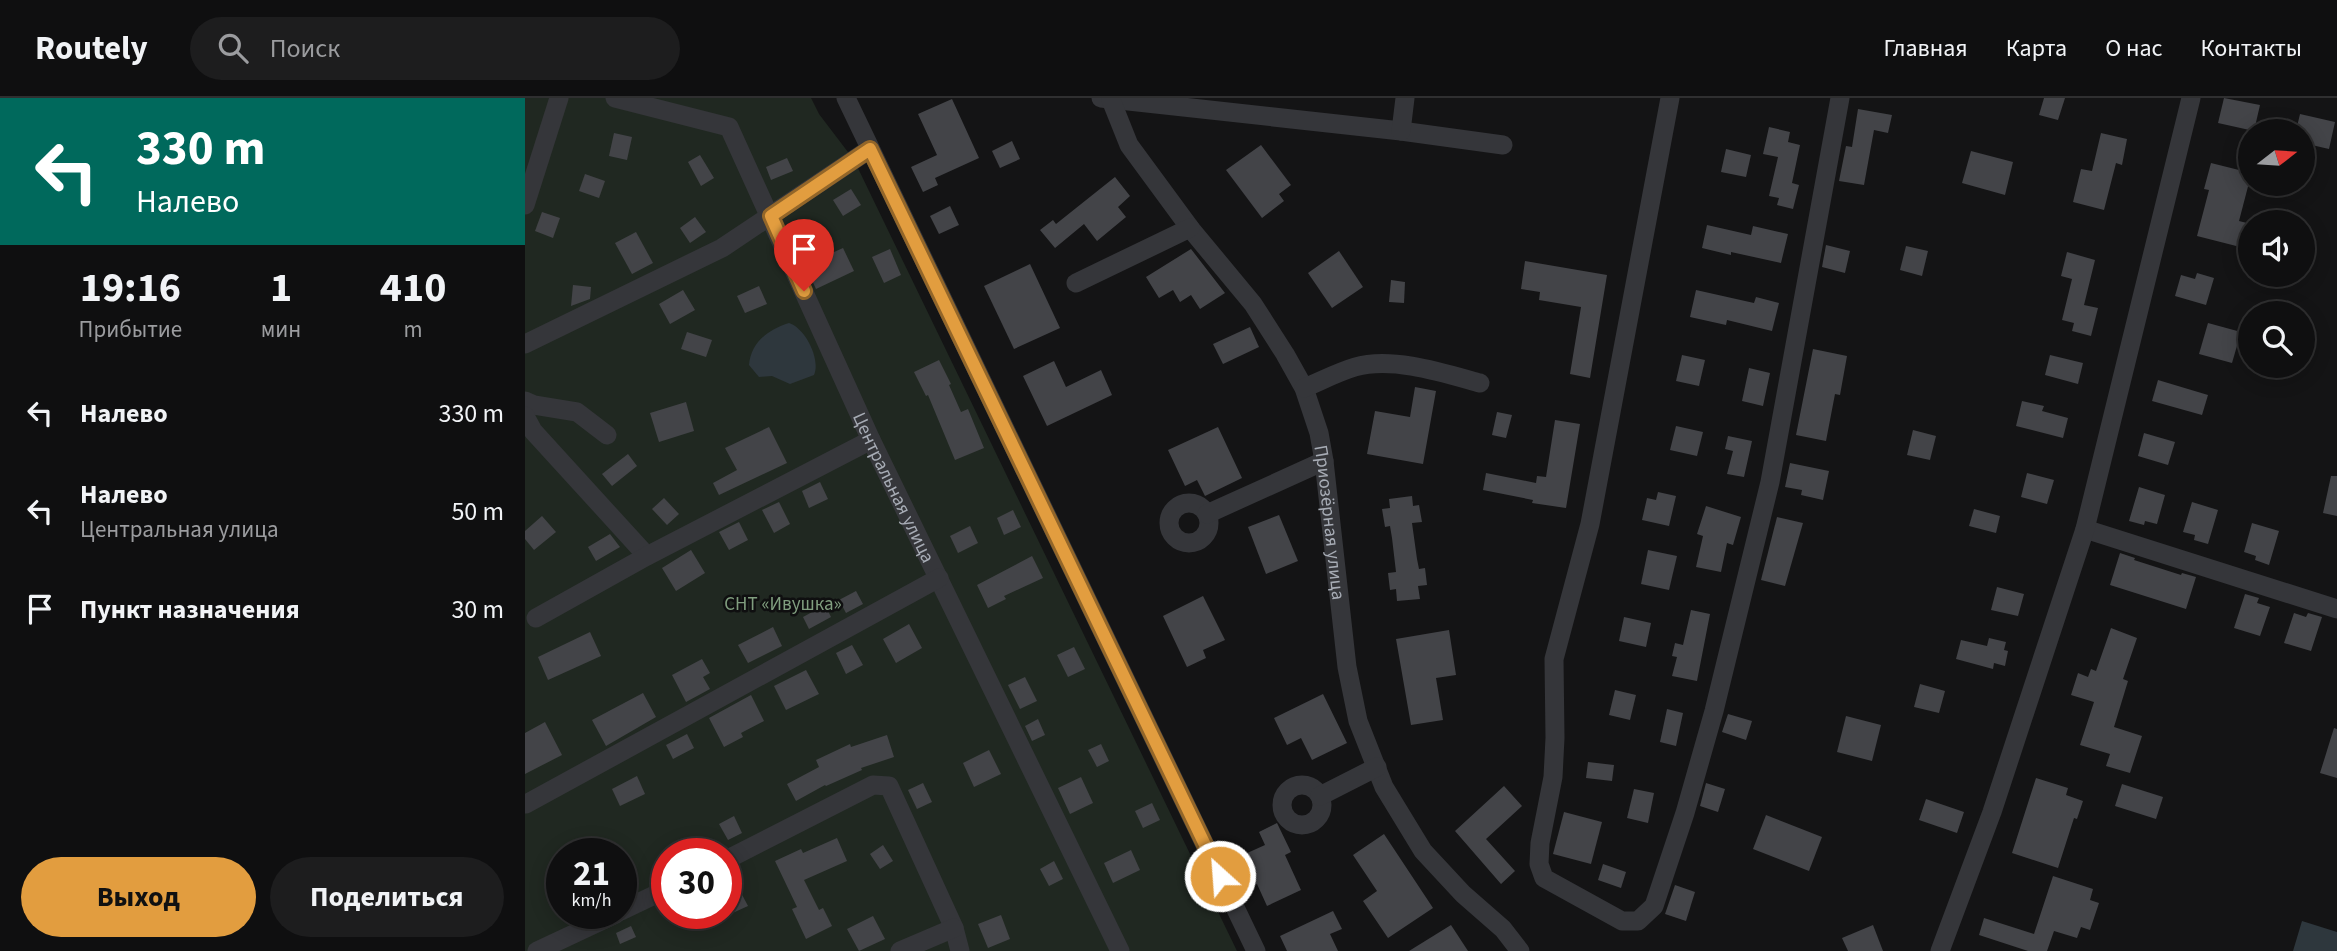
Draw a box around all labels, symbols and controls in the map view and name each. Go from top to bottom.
search box [190,17,680,80]
text: Routely [35,25,148,72]
icon: search [214,29,252,67]
text: Поиск [270,30,340,67]
text: Главная [1883,31,1968,66]
text: Карта [2006,31,2067,66]
text: О нас [2105,31,2162,66]
text: Контакты [2200,31,2302,66]
text: 330 m [136,114,265,184]
north arrow [2238,119,2315,196]
map controls [2238,119,2315,378]
icon: left [21,126,112,217]
text: Налево [136,179,239,225]
button: sound [2238,210,2315,287]
pin [774,219,834,291]
icon: arrive [785,230,823,268]
text: 19:16 [80,258,181,318]
text: 1 [270,258,292,318]
text: 410 [380,258,446,318]
button: search [2238,301,2315,378]
text: Прибытие [79,313,182,346]
text: мин [261,313,301,346]
text: m [404,313,423,346]
icon: left [21,394,59,432]
text: Налево [80,395,168,432]
text: 330 m [438,395,504,432]
street label: Центральная улица [845,408,941,568]
street label: Приозёрная улица [1306,443,1351,601]
text: Налево [80,476,168,513]
icon: left [21,492,59,530]
text: 50 m [451,493,504,530]
text: Центральная улица [80,513,279,546]
icon: arrive [21,590,59,628]
text: Пункт назначения [80,591,300,628]
text: 30 m [451,591,504,628]
park label: СНТ «Ивушка» [724,591,842,618]
speed limit sign: 30 [651,838,742,929]
position arrow [1183,839,1257,913]
text: 21 [573,849,610,899]
button: Выход [21,857,256,937]
button: Поделиться [270,857,504,937]
text: km/h [572,888,611,913]

